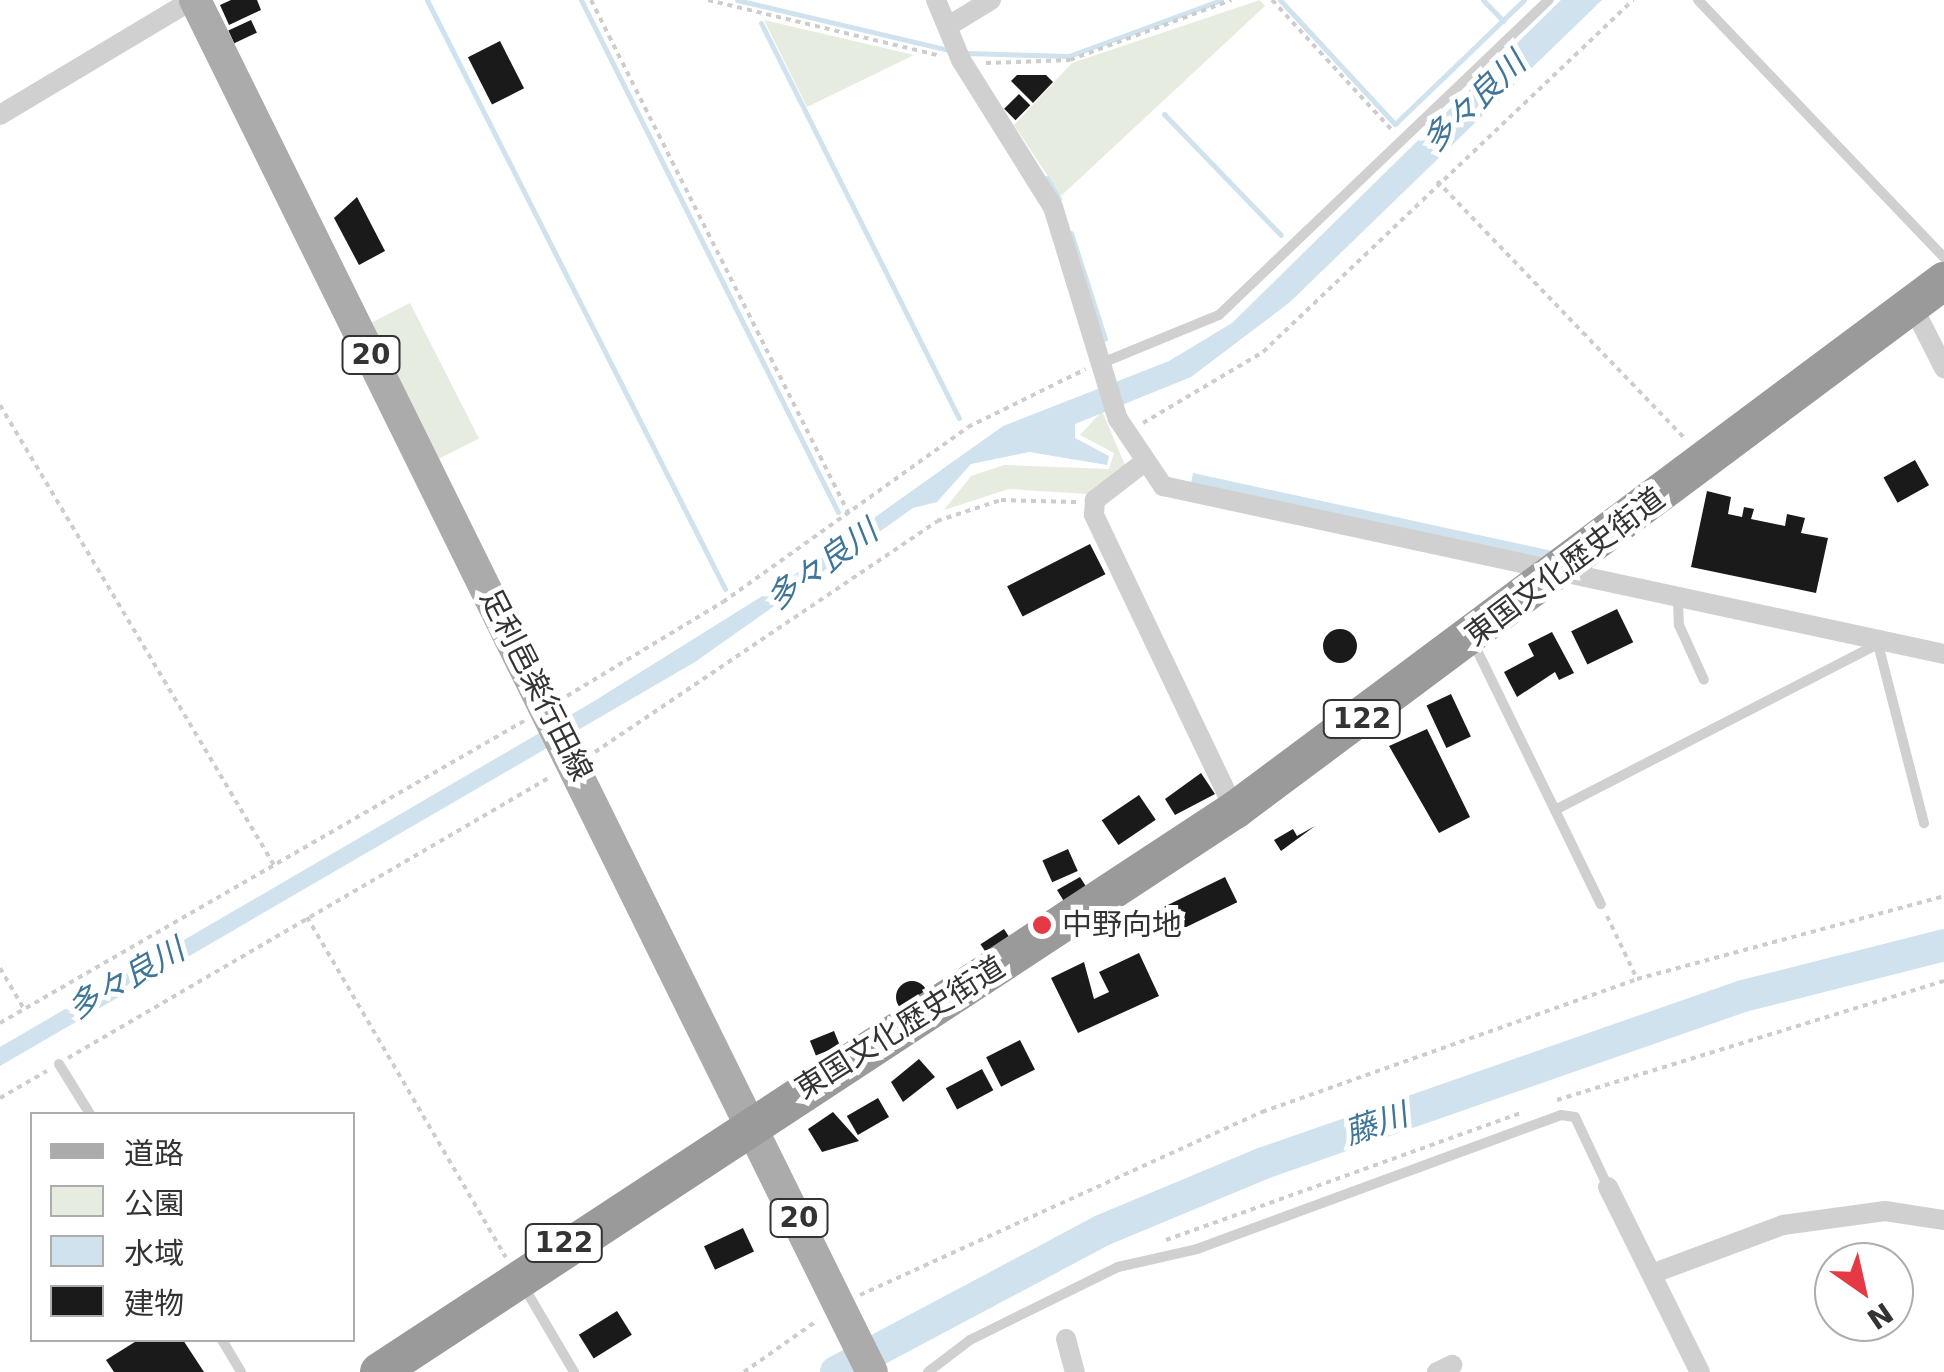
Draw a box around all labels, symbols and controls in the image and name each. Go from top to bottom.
water label: 多々良川 [1415,44,1533,160]
road number: 20 [341,332,401,378]
street label: 東国文化歴史街道 [1458,480,1672,654]
water label: 多々良川 [759,512,885,618]
street label: 足利邑楽行田線 [472,583,600,787]
road number: 122 [1322,696,1402,742]
place label: 中野向地 [1062,907,1182,943]
marker: 中野向地 [1031,914,1053,936]
water label: 多々良川 [61,930,191,1028]
street label: 東国文化歴史街道 [789,949,1011,1107]
water label: 藤川 [1339,1095,1413,1153]
legend [30,1112,355,1342]
text: 道路 [124,1136,184,1171]
text: 公園 [124,1186,184,1221]
road number: 20 [769,1195,829,1241]
road number: 122 [524,1220,604,1266]
text: 水域 [124,1236,184,1271]
north arrow [1814,1242,1914,1342]
text: 建物 [124,1286,184,1321]
text: N [1861,1295,1899,1336]

